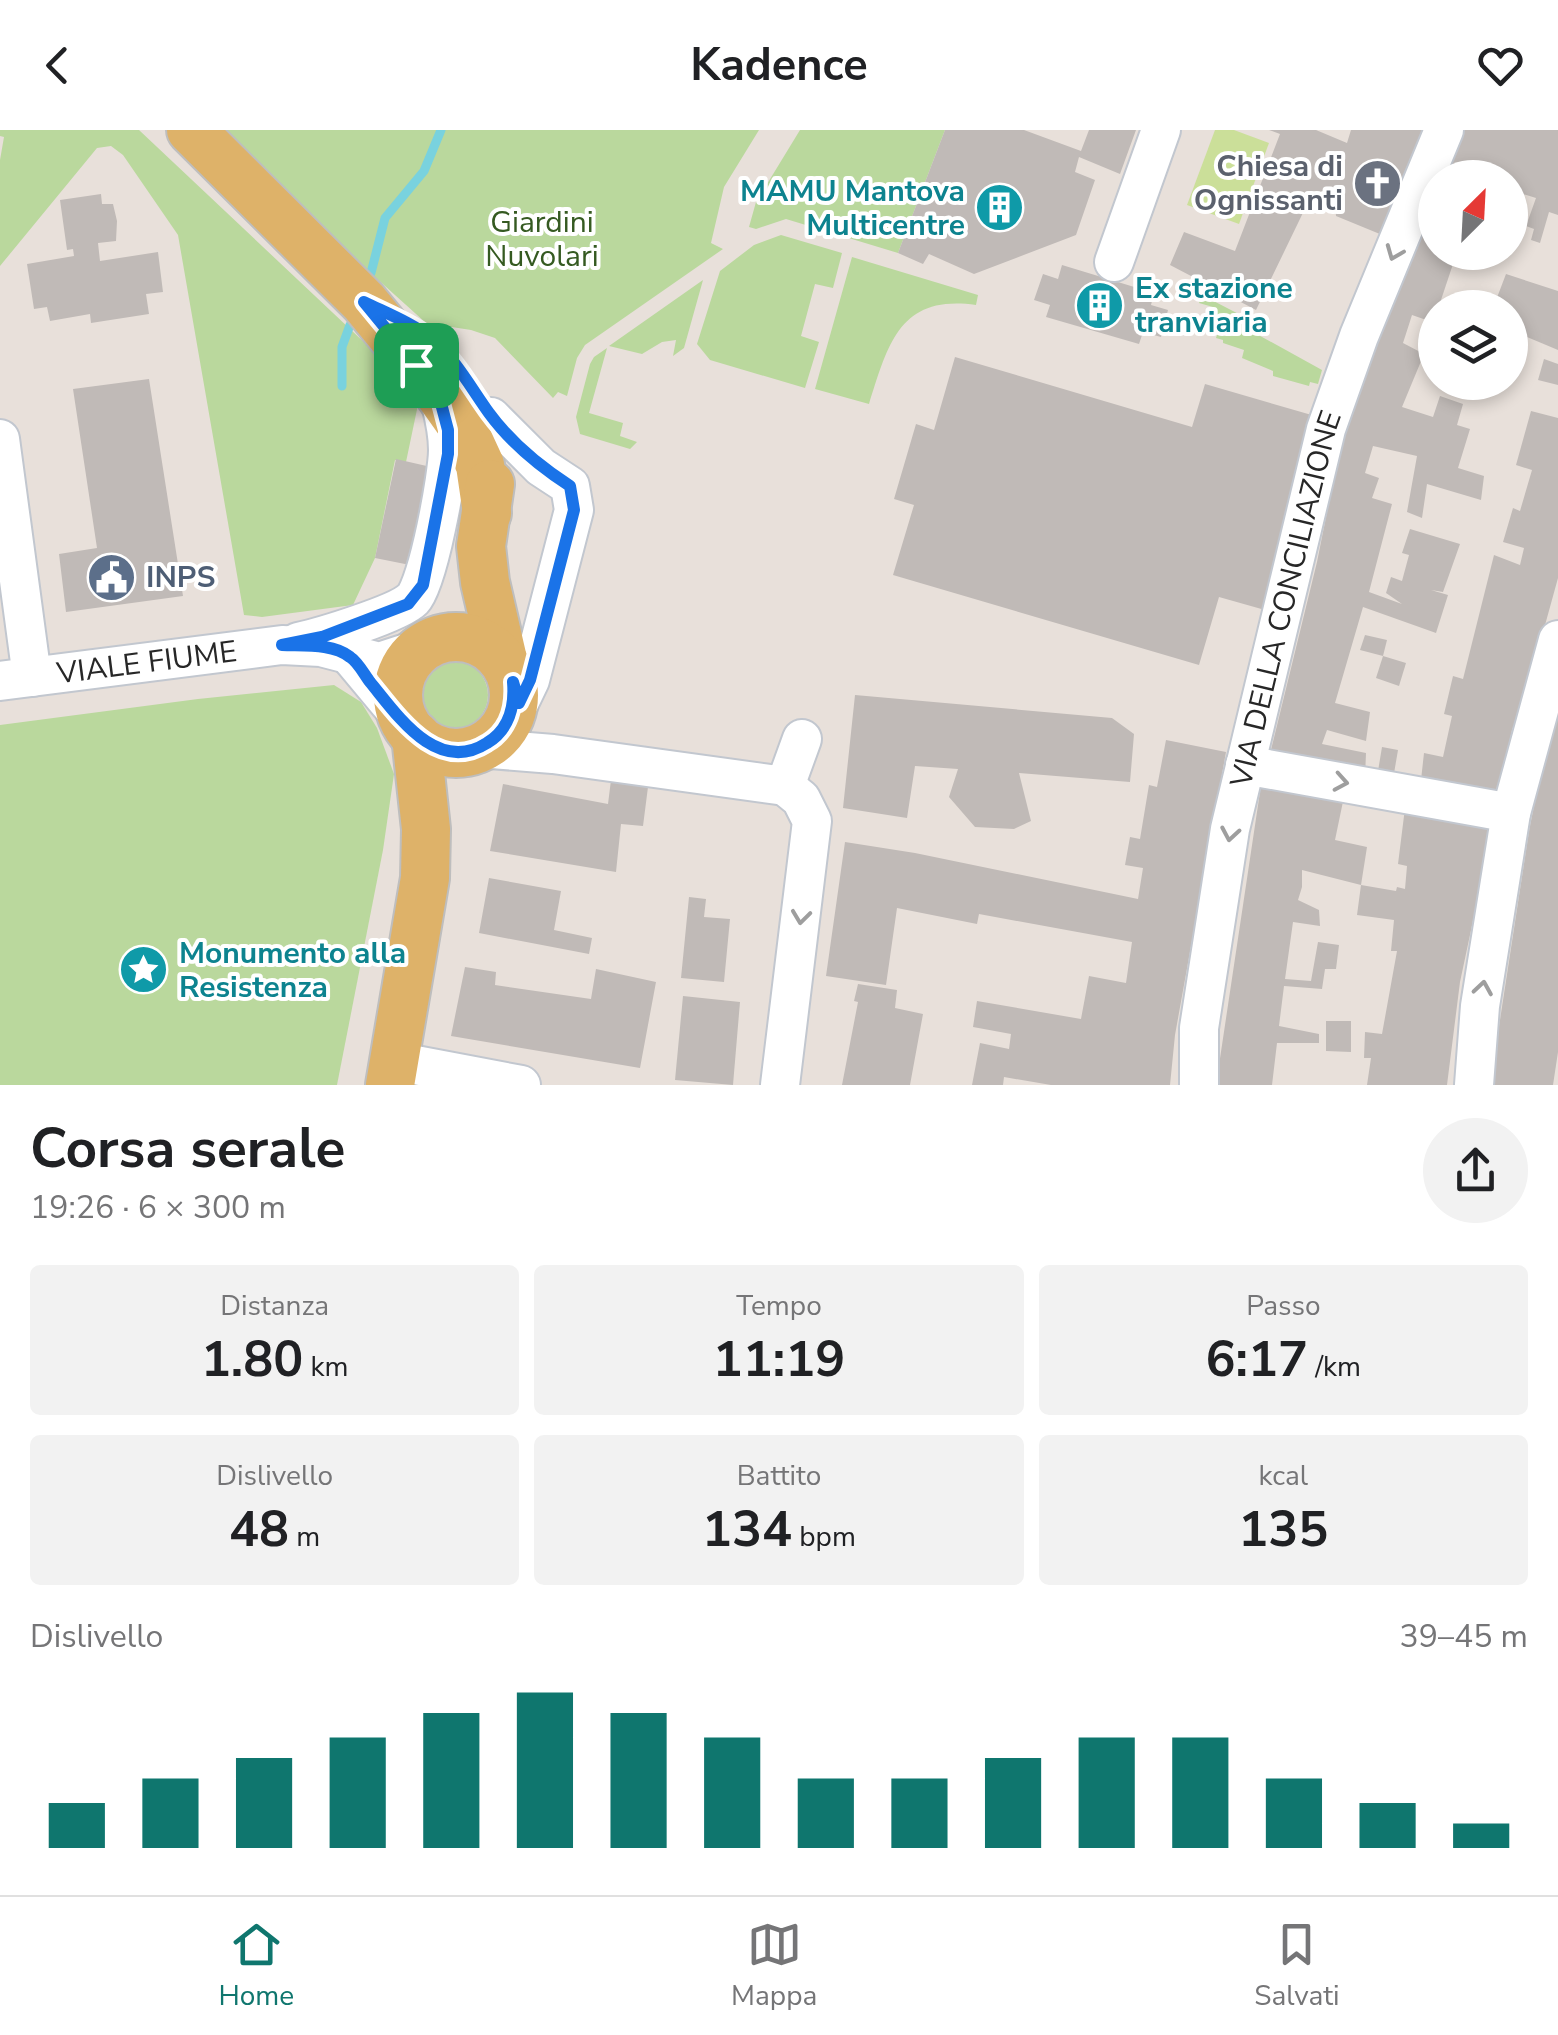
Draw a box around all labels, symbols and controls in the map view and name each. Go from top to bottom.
text: Kadence [690,35,868,96]
icon: back [30,38,85,93]
icon: heart [1473,38,1528,93]
place label: Chiesa di Ognissanti [1194,146,1343,221]
church icon: Chiesa di Ognissanti [1352,157,1404,209]
north arrow [1418,160,1528,270]
map controls [1418,160,1528,400]
place label: MAMU Mantova Multicentre [740,171,965,246]
building icon: MAMU Mantova Multicentre [974,182,1026,234]
park label: Giardini Nuvolari [485,202,599,277]
one-way arrow [1385,243,1405,260]
place label: Ex stazione tranviaria [1135,268,1293,343]
building icon: Ex stazione tranviaria [1074,279,1126,331]
button: layers [1418,290,1528,400]
pin [374,323,459,408]
icon: arrive [389,338,444,393]
street label: VIA DELLA CONCILIAZIONE [1221,405,1352,792]
public building icon: INPS [85,551,137,603]
place label: INPS [146,557,215,598]
street label: VIALE FIUME [54,631,239,695]
one-way arrow [1332,771,1349,792]
one-way arrow [1220,825,1241,842]
one-way arrow [791,909,812,926]
place label: Monumento alla Resistenza [179,933,406,1008]
place icon: Monumento alla Resistenza [118,944,170,996]
one-way arrow [1471,980,1492,996]
text: Corsa serale [30,1111,345,1186]
button: share [1423,1118,1528,1223]
text: 19:26 · 6 × 300 m [30,1186,286,1229]
text: Distanza [220,1287,329,1325]
text: Tempo [736,1287,822,1325]
text: Passo [1246,1287,1321,1325]
text: 1.80 [201,1325,303,1394]
text: 11:19 [713,1325,845,1394]
text: 6:17 [1206,1325,1308,1394]
text: km [303,1348,348,1386]
text: /km [1308,1348,1361,1386]
text: Dislivello [216,1457,333,1495]
text: Battito [737,1457,821,1495]
text: kcal [1259,1457,1308,1495]
text: 48 [229,1495,289,1564]
text: 134 [702,1495,792,1564]
text: 135 [1238,1495,1328,1564]
text: m [289,1518,320,1556]
text: bpm [792,1518,856,1556]
text: Dislivello [30,1615,163,1658]
text: 39–45 m [1400,1615,1528,1658]
tab: Home [218,1917,294,2015]
tab: Mappa [731,1917,817,2015]
tab: Salvati [1254,1917,1340,2015]

